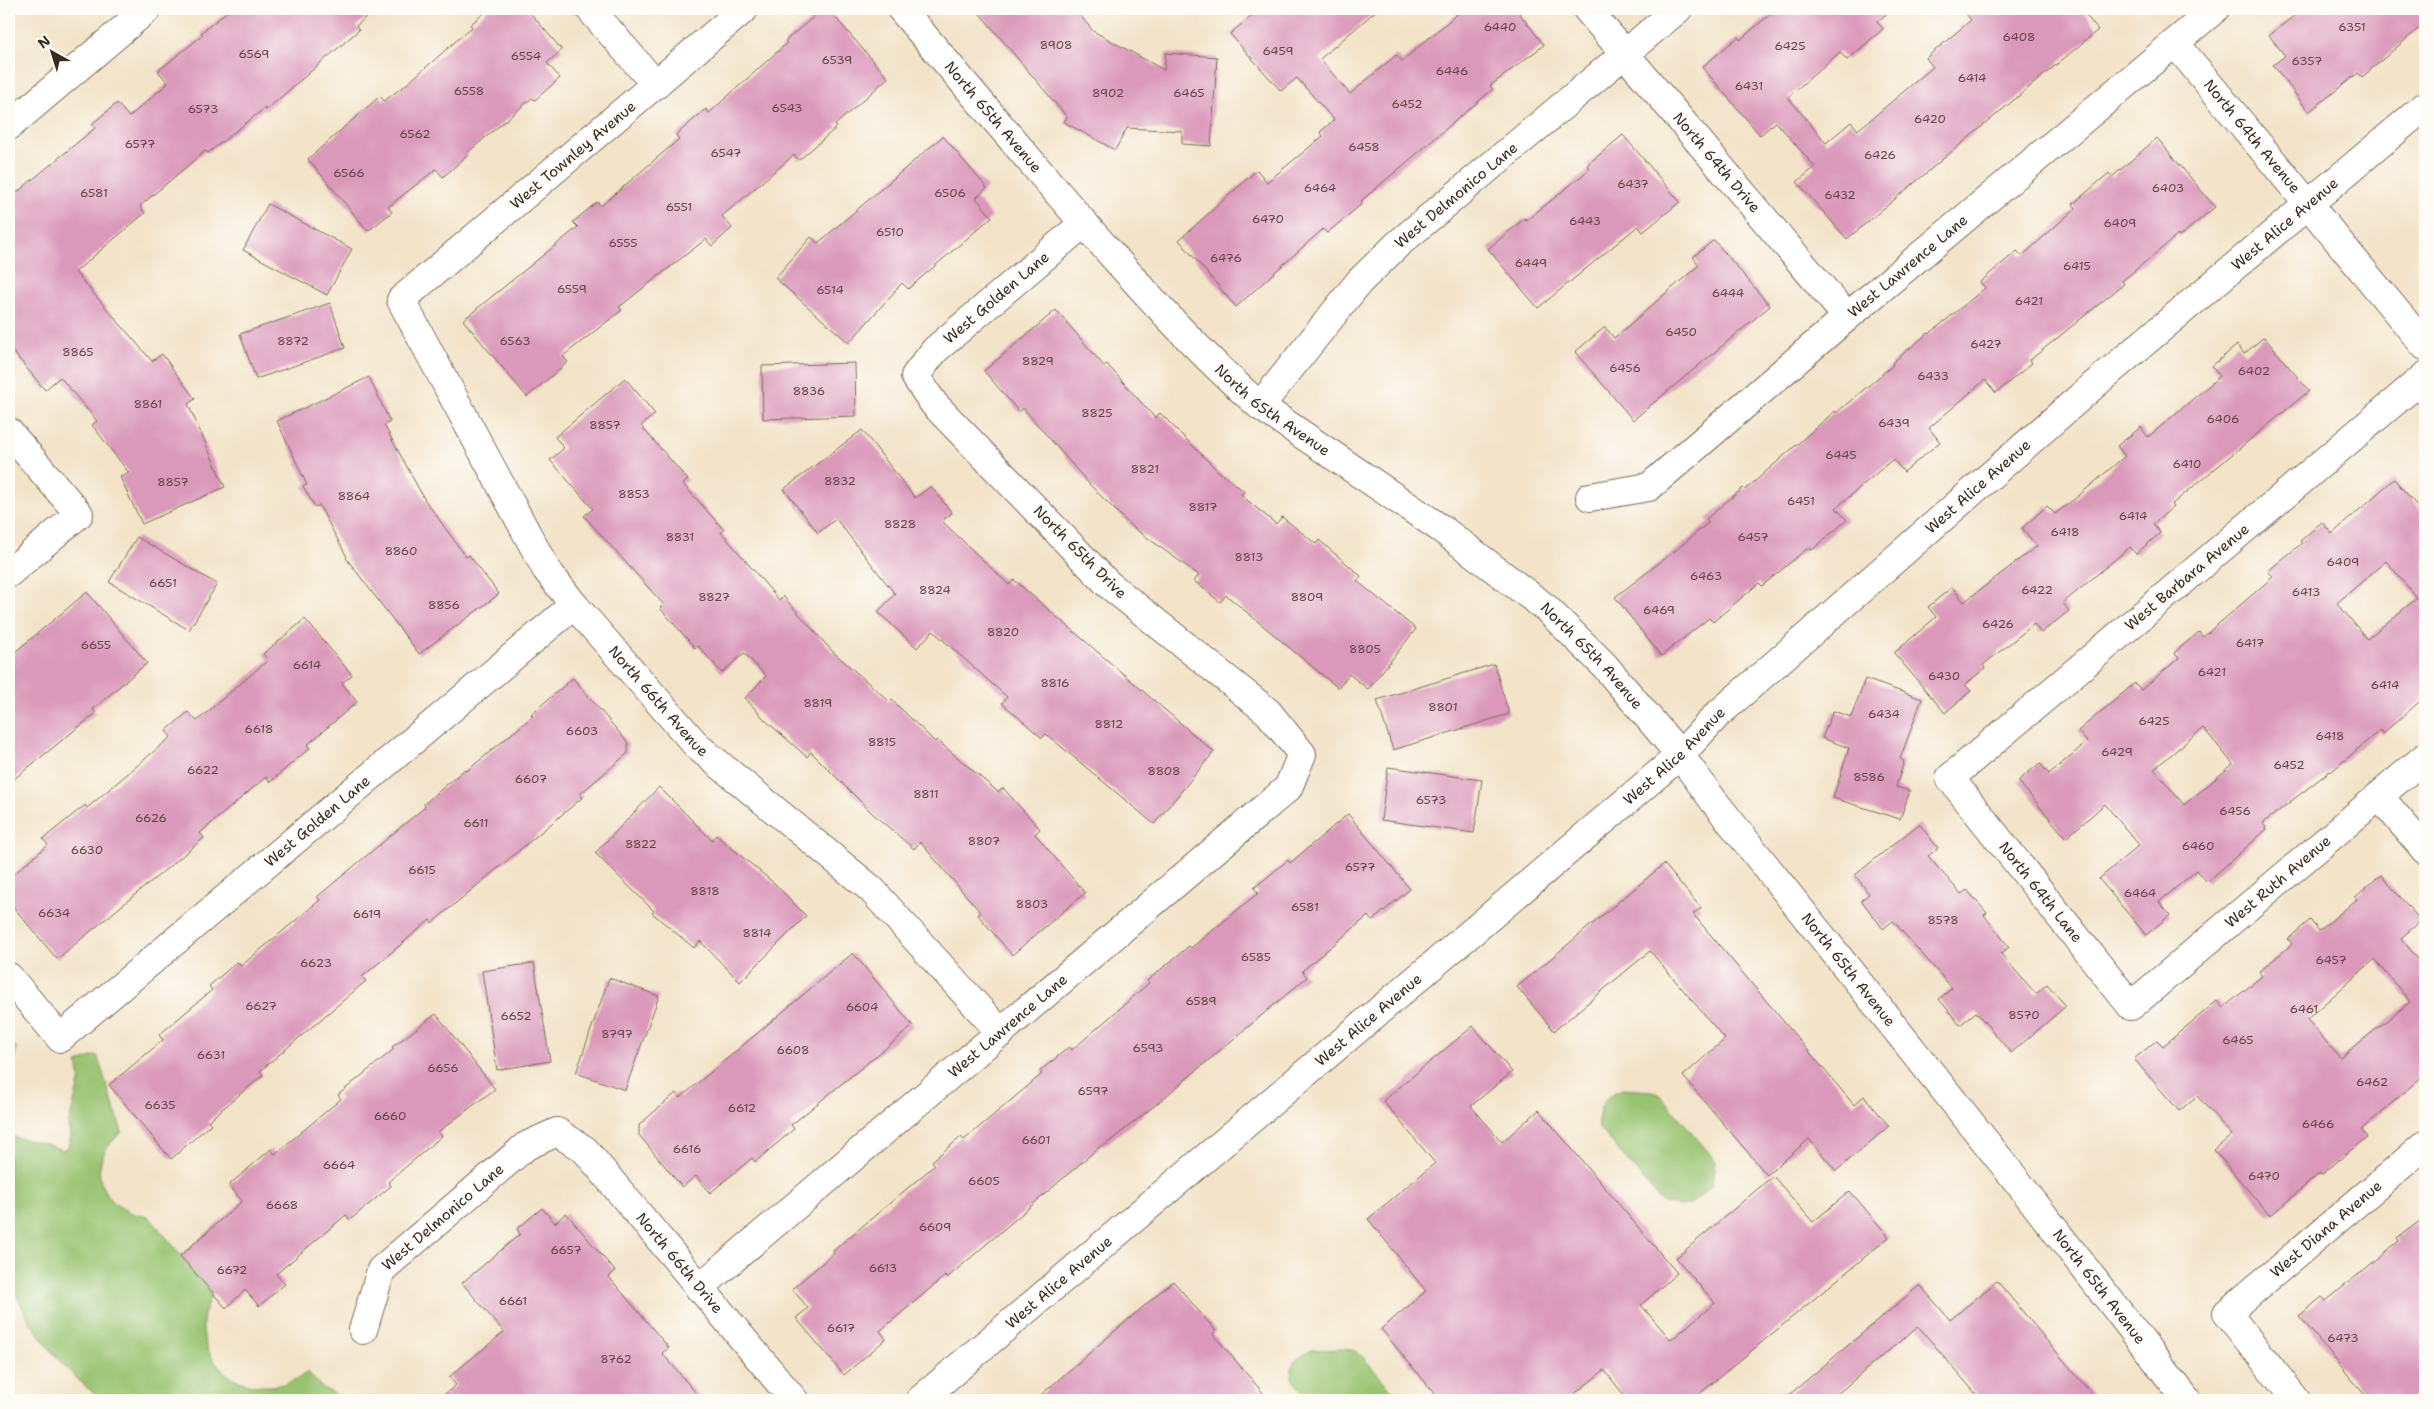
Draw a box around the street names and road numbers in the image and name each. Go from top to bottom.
street label: North 65th Avenue [940,57,1046,177]
street label: North 64th Avenue [2199,75,2305,197]
street label: West Townley Avenue [506,96,640,214]
street label: North 64th Drive [1668,108,1765,217]
street label: West Delmonico Lane [1390,138,1522,253]
street label: West Alice Avenue [2227,173,2343,275]
street label: West Lawrence Lane [1844,210,1972,322]
street label: West Golden Lane [939,247,1053,348]
street label: North 65th Avenue [1210,360,1334,461]
street label: West Alice Avenue [1921,435,2035,538]
street label: North 65th Drive [1029,501,1131,603]
street label: West Barbara Avenue [2121,519,2253,635]
street label: North 65th Avenue [1536,598,1647,713]
street label: North 66th Avenue [604,641,712,761]
street label: West Alice Avenue [1619,702,1729,809]
street label: West Golden Lane [260,771,375,872]
street label: West Ruth Avenue [2221,831,2335,932]
street label: North 64th Lane [1994,837,2087,947]
street label: North 65th Avenue [1797,909,1900,1031]
street label: West Alice Avenue [1311,969,1426,1071]
street label: West Lawrence Lane [944,970,1072,1082]
street label: West Delmonico Lane [377,1159,508,1275]
street label: West Diana Avenue [2266,1176,2386,1282]
street label: North 66th Drive [631,1208,727,1318]
street label: North 65th Avenue [2048,1225,2150,1348]
street label: West Alice Avenue [1001,1231,1116,1333]

